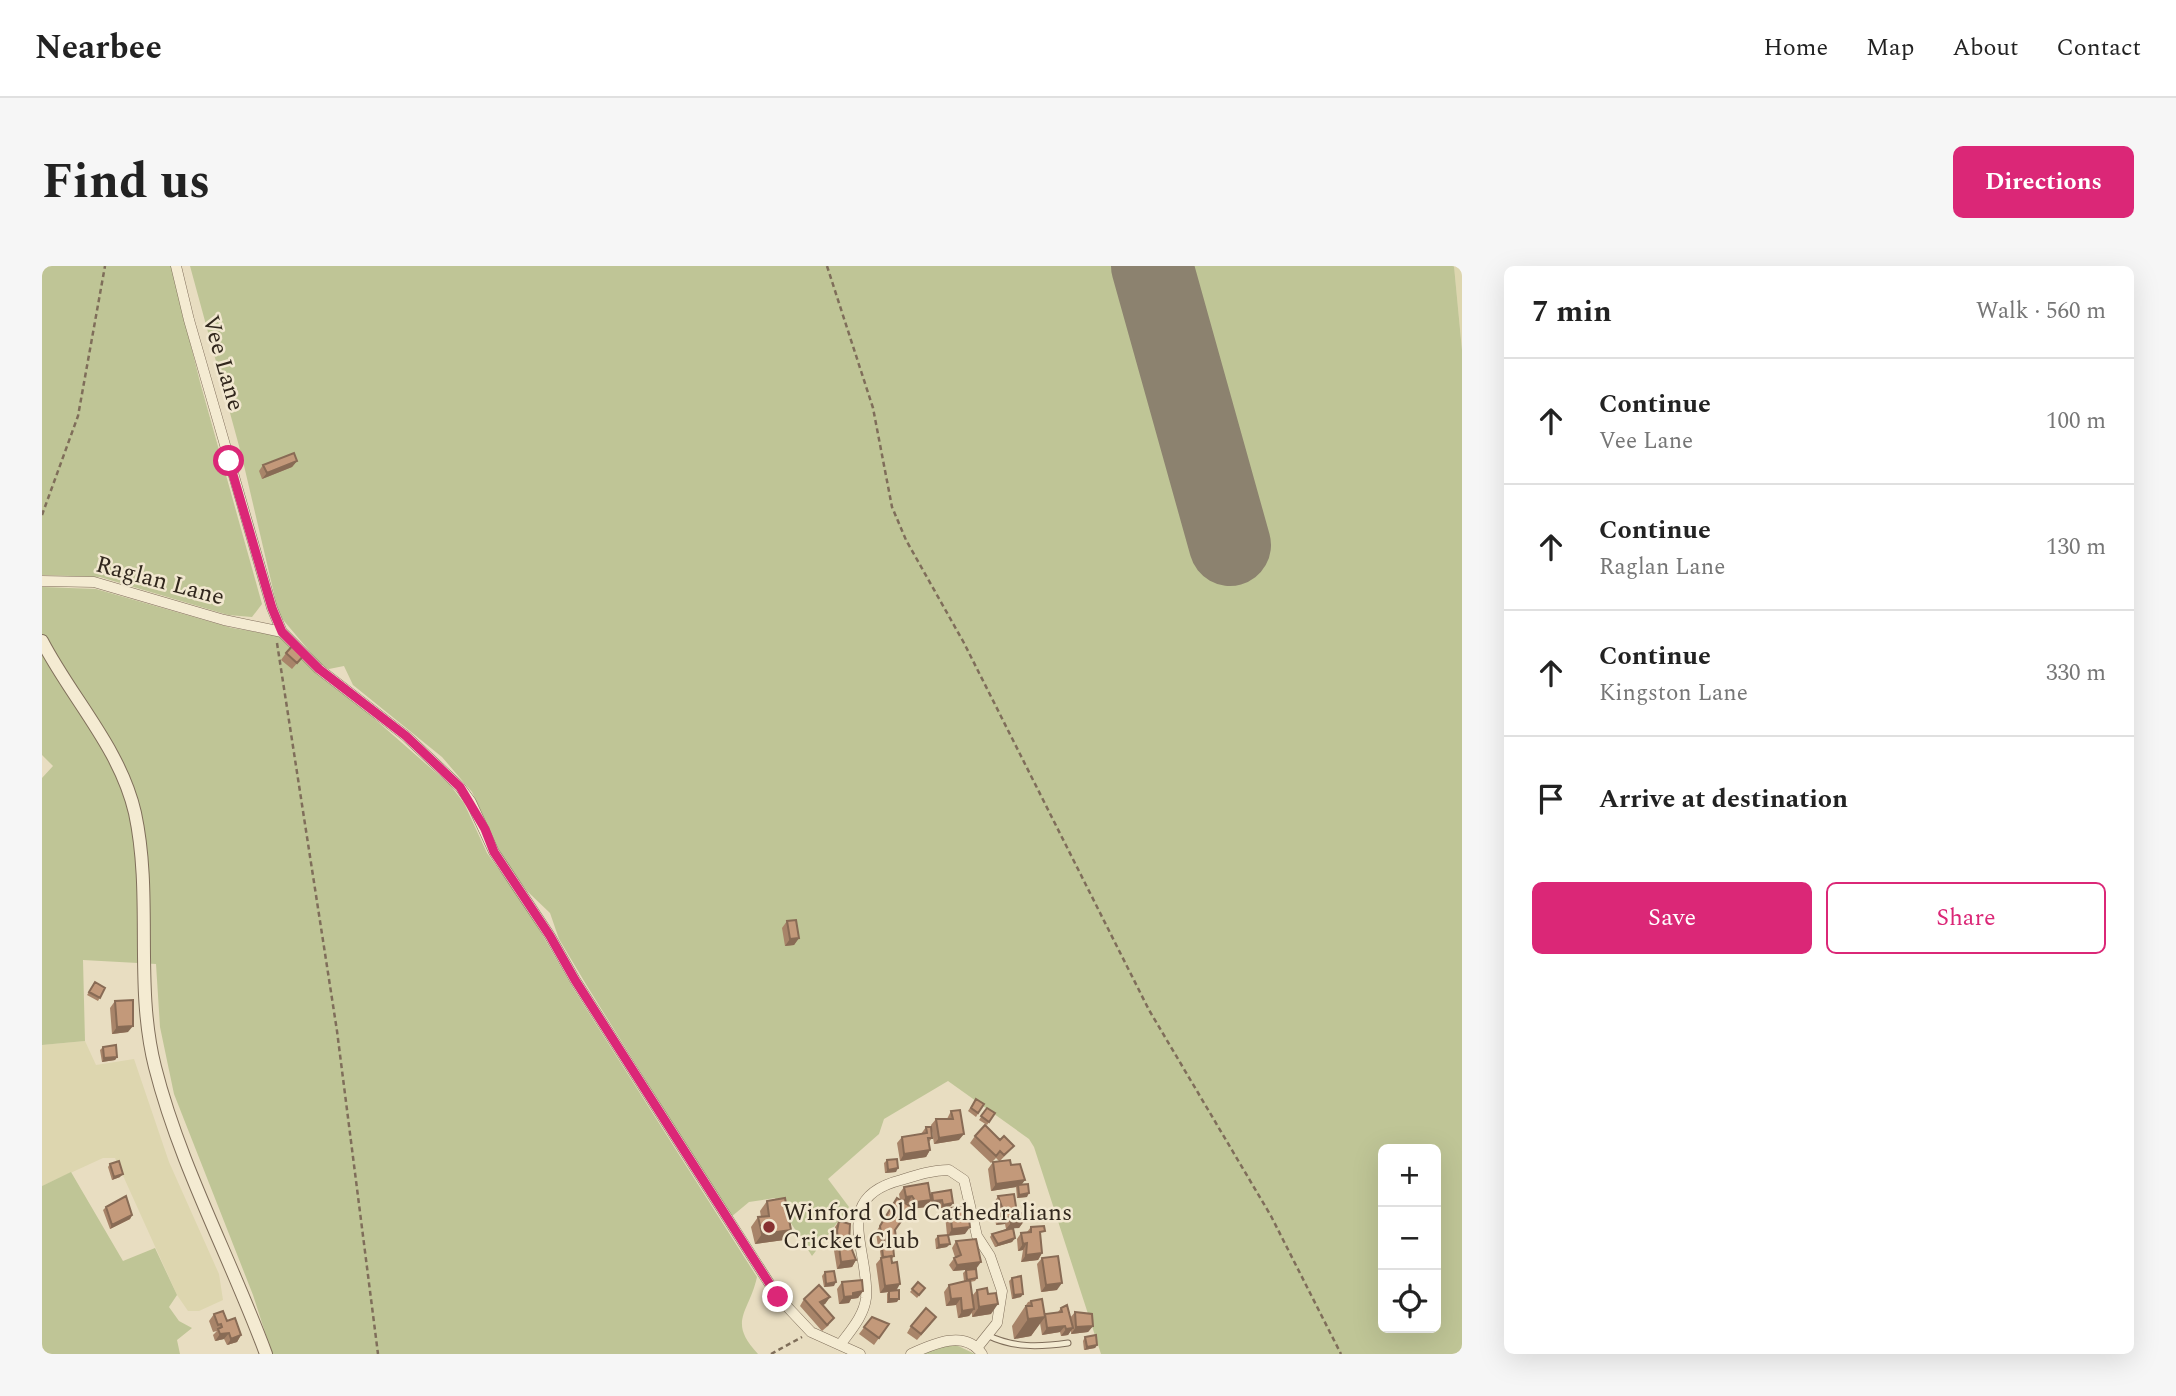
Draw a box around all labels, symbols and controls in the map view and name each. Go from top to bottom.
text: Nearbee [35,23,162,73]
text: Home [1763,30,1828,66]
text: Map [1866,30,1914,66]
text: About [1952,30,2018,66]
text: Contact [2056,30,2141,66]
text: Find us [42,145,210,220]
button: Directions [1953,146,2134,218]
text: 7 min [1532,289,1612,335]
text: Walk · 560 m [1976,294,2106,329]
street label: Vee Lane [192,311,254,415]
text: Continue [1599,384,1711,424]
icon: ahead [1532,402,1570,440]
text: 100 m [2046,404,2106,439]
text: Vee Lane [1599,424,1693,459]
route start [213,445,244,476]
text: Continue [1599,510,1711,550]
icon: ahead [1532,528,1570,566]
text: 130 m [2046,530,2106,565]
street label: Raglan Lane [92,547,228,615]
text: Raglan Lane [1599,550,1725,585]
text: Continue [1599,636,1711,676]
icon: ahead [1532,654,1570,692]
text: 330 m [2046,656,2106,691]
text: Kingston Lane [1599,676,1748,711]
text: Arrive at destination [1599,779,1848,819]
icon: arrive [1532,780,1570,818]
button: Save [1532,882,1812,954]
button: Share [1826,882,2106,954]
map controls [1378,1144,1441,1333]
button: + [1378,1144,1441,1207]
place label: Winford Old Cathedralians Cricket Club [783,1195,1072,1259]
button: − [1378,1207,1441,1270]
marker: Winford Old Cathedralians Cricket Club [761,1219,777,1235]
button: locate [1378,1270,1441,1333]
route end [762,1281,793,1312]

